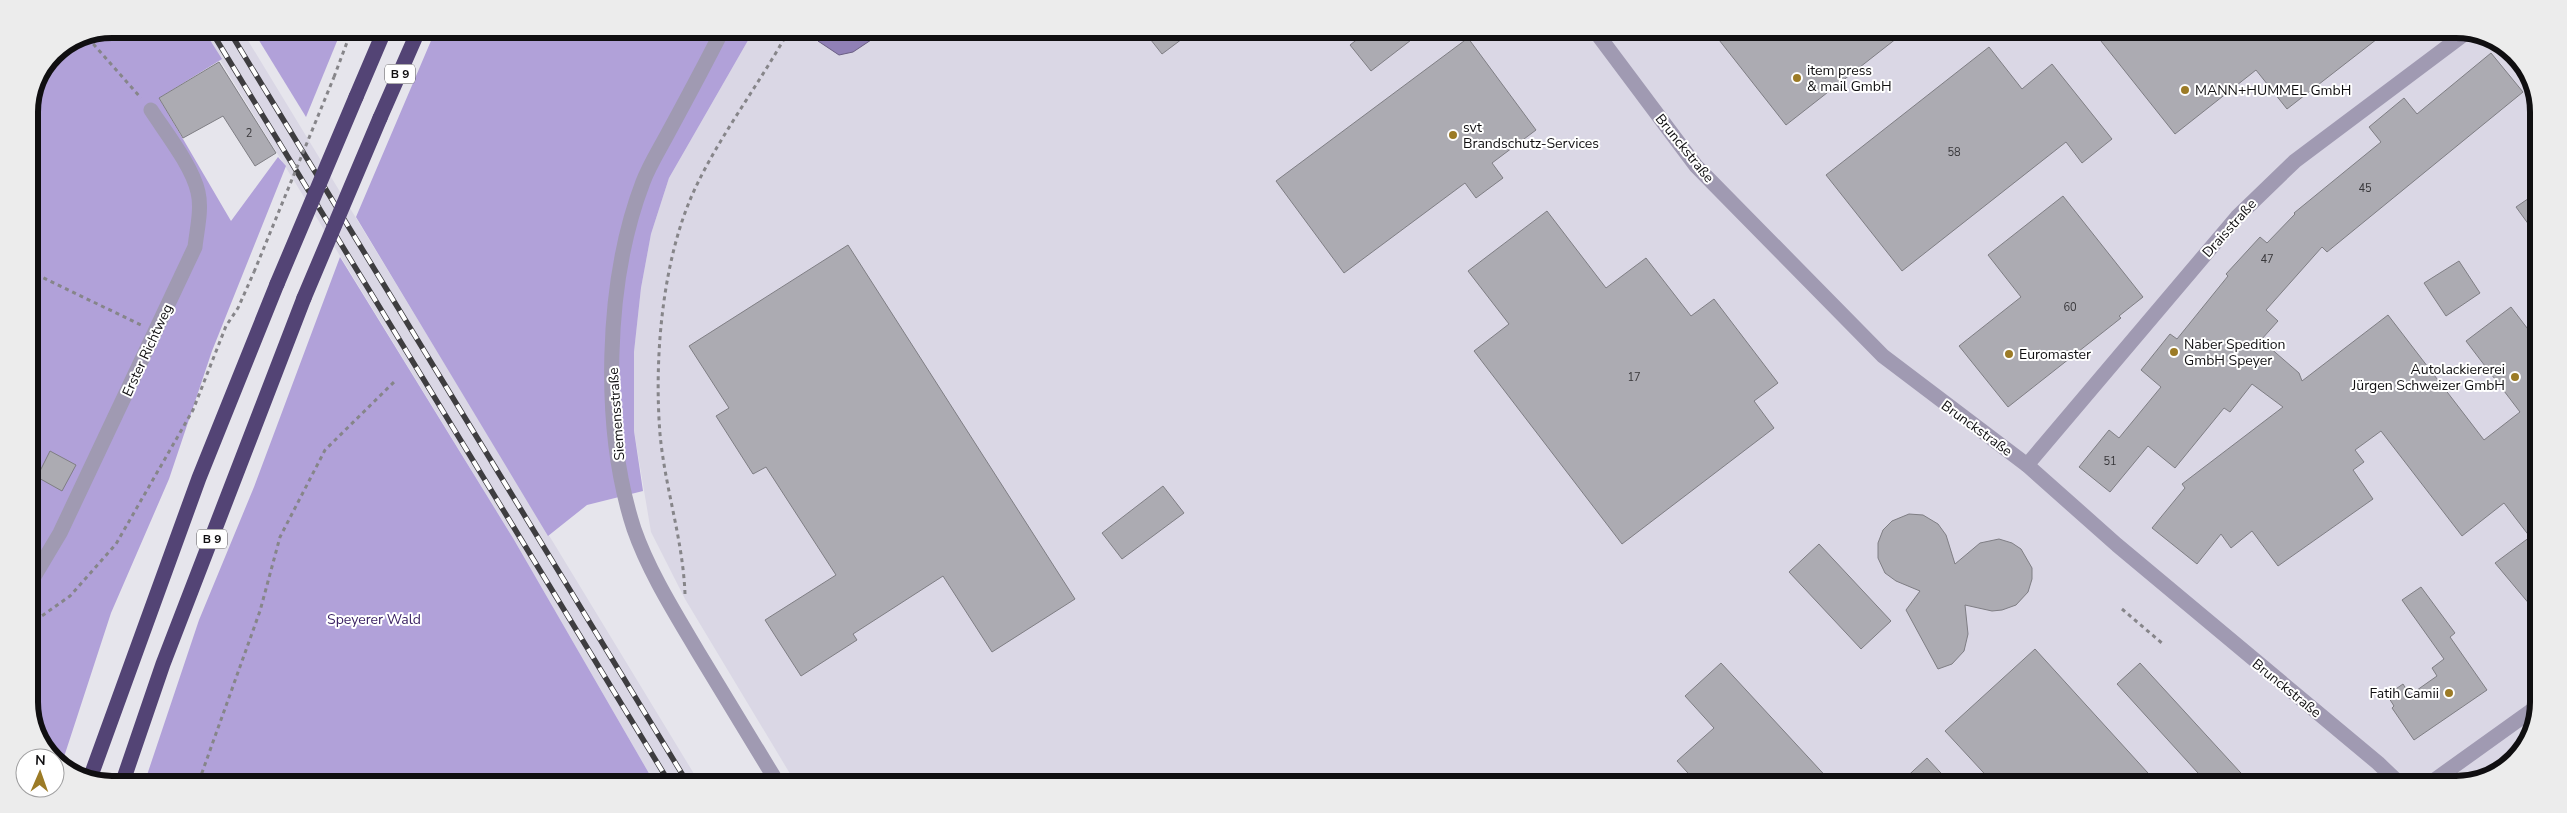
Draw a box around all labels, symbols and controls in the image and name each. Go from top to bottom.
place label: item press & mail GmbH [1807,61,1892,96]
road number: B 9 [385,64,415,84]
marker: item press & mail GmbH [1791,72,1803,84]
place label: MANN+HUMMEL GmbH [2195,81,2351,100]
marker: MANN+HUMMEL GmbH [2179,84,2191,96]
street label: Brunckstraße [1651,110,1718,187]
place label: svt Brandschutz-Services [1463,118,1599,153]
house number: 2 [246,126,252,141]
marker: svt Brandschutz-Services [1447,129,1459,141]
house number: 58 [1947,145,1961,160]
house number: 45 [2358,181,2372,196]
street label: Draisstraße [2198,195,2261,262]
house number: 47 [2260,252,2274,267]
house number: 60 [2063,300,2077,315]
street label: Erster Richtweg [118,301,177,400]
place label: Naber Spedition GmbH Speyer [2184,335,2286,370]
place label: Euromaster [2019,345,2091,364]
marker: Naber Spedition GmbH Speyer [2168,346,2180,358]
marker: Euromaster [2003,348,2015,360]
place label: Autolackiererei Jürgen Schweizer GmbH [2351,360,2505,395]
street label: Siemensstraße [604,367,629,461]
house number: 17 [1627,370,1641,385]
marker: Autolackiererei Jürgen Schweizer GmbH [2509,371,2521,383]
street label: Brunckstraße [1937,396,2016,461]
house number: 51 [2103,454,2117,469]
road number: B 9 [197,530,227,548]
park label: Speyerer Wald [327,610,421,629]
street label: Brunckstraße [2248,655,2325,722]
place label: Fatih Camii [2369,684,2439,703]
marker: Fatih Camii [2443,687,2455,699]
north arrow [15,748,65,798]
text: N [35,751,46,770]

